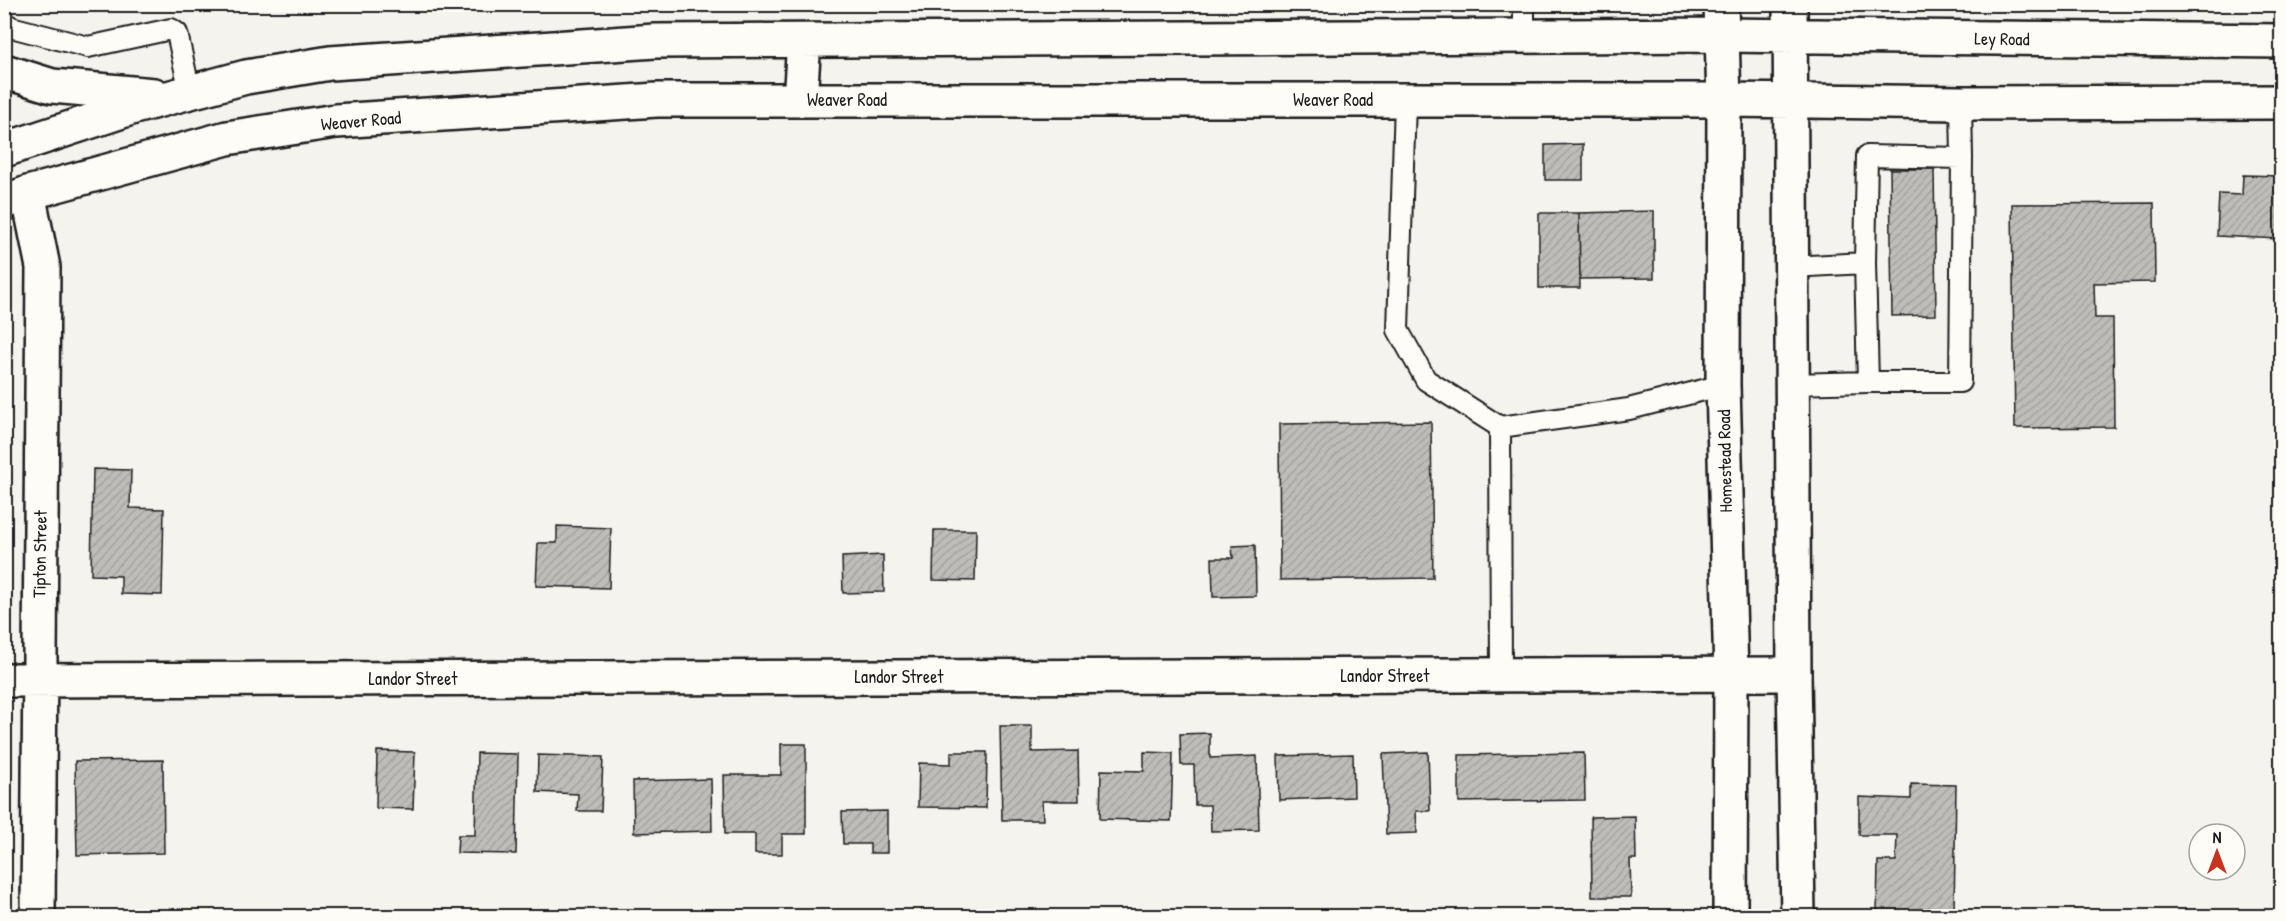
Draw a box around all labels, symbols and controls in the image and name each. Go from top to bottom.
street label: Ley Road [1974,26,2030,51]
street label: Weaver Road [807,87,887,112]
street label: Weaver Road [1293,87,1373,112]
street label: Weaver Road [320,105,402,136]
street label: Homestead Road [1711,409,1738,513]
street label: Tipton Street [26,509,53,598]
street label: Landor Street [1340,663,1430,688]
street label: Landor Street [854,664,944,689]
street label: Landor Street [368,666,458,691]
north arrow [2187,822,2247,882]
text: N [2213,826,2222,848]

